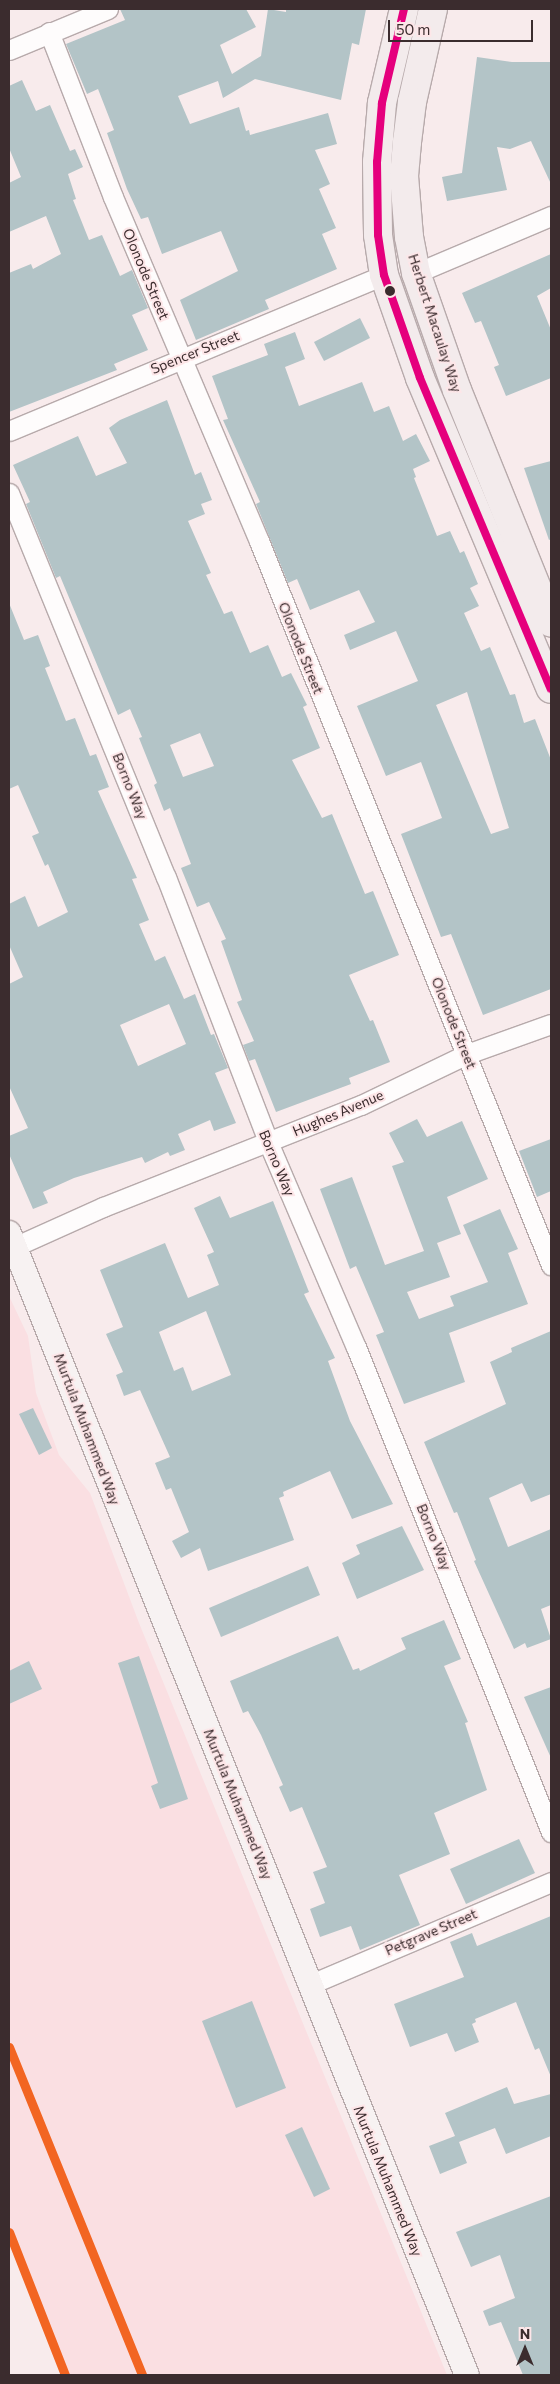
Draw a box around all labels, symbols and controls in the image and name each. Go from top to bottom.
scale bar [390,10,535,42]
text: 50 m [396,20,430,38]
street label: Olonode Street [119,226,173,322]
street label: Herbert Macaulay Way [405,252,465,394]
unlabelled marker [385,286,395,296]
street label: Spencer Street [148,327,242,377]
street label: Olonode Street [275,600,327,696]
street label: Borno Way [109,750,151,822]
street label: Olonode Street [428,975,480,1071]
street label: Hughes Avenue [290,1086,386,1140]
street label: Borno Way [256,1127,298,1199]
street label: Murtula Muhammed Way [50,1351,124,1507]
street label: Borno Way [413,1501,455,1573]
street label: Murtula Muhammed Way [200,1726,276,1882]
street label: Petgrave Street [382,1905,480,1959]
street label: Murtula Muhammed Way [350,2103,426,2259]
north arrow [500,2324,550,2374]
text: N [520,2325,530,2342]

